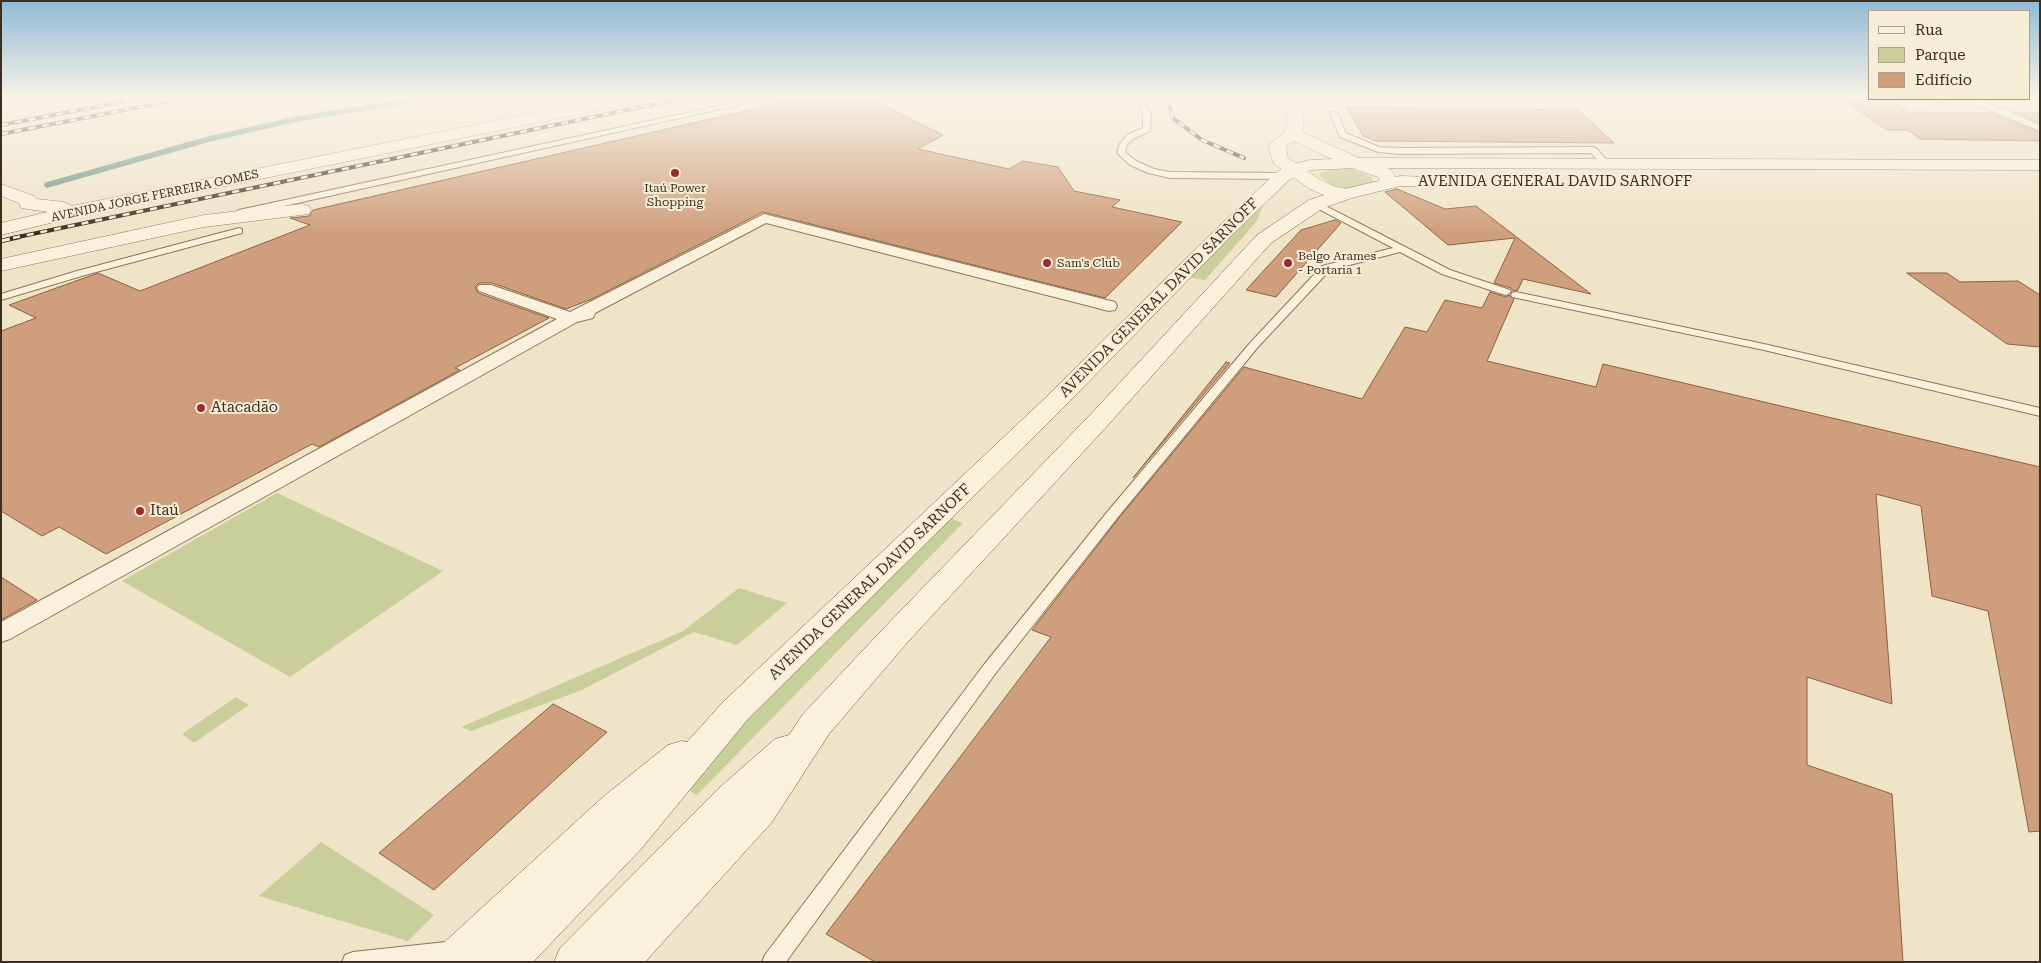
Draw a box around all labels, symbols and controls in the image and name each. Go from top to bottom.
legend [1868,10,2031,100]
text: Rua [1915,21,1943,39]
text: Parque [1915,46,1966,64]
text: Edifício [1915,71,1972,89]
street label: AVENIDA JORGE FERREIRA GOMES [50,167,260,225]
marker: Itaú Power Shopping [669,167,681,179]
street label: AVENIDA GENERAL DAVID SARNOFF [1418,173,1692,191]
place label: Itaú Power Shopping [644,181,706,209]
street label: AVENIDA GENERAL DAVID SARNOFF [1056,195,1262,401]
place label: Belgo Arames - Portaria 1 [1298,249,1376,277]
place label: Sam's Club [1057,256,1120,270]
marker: Sam's Club [1041,257,1053,269]
marker: Belgo Arames - Portaria 1 [1282,257,1294,269]
place label: Atacadão [211,399,278,417]
marker: Atacadão [195,402,207,414]
street label: AVENIDA GENERAL DAVID SARNOFF [765,480,975,684]
place label: Itaú [150,502,179,520]
marker: Itaú [134,505,146,517]

